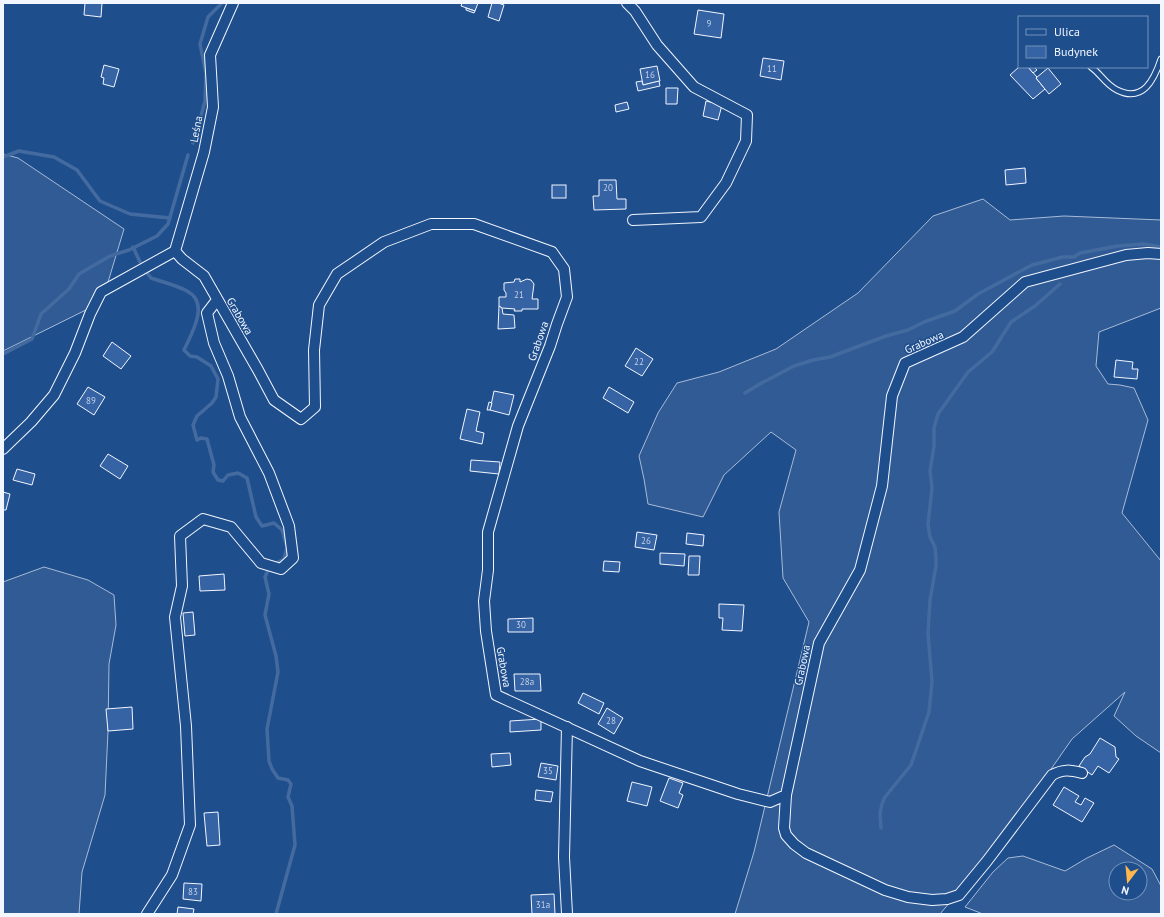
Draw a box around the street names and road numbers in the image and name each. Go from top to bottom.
street label: Leśna [187,115,205,143]
street label: Grabowa [224,295,256,337]
street label: Grabowa [525,319,551,363]
street label: Grabowa [902,327,946,357]
street label: Grabowa [791,643,813,687]
street label: Grabowa [494,646,514,688]

